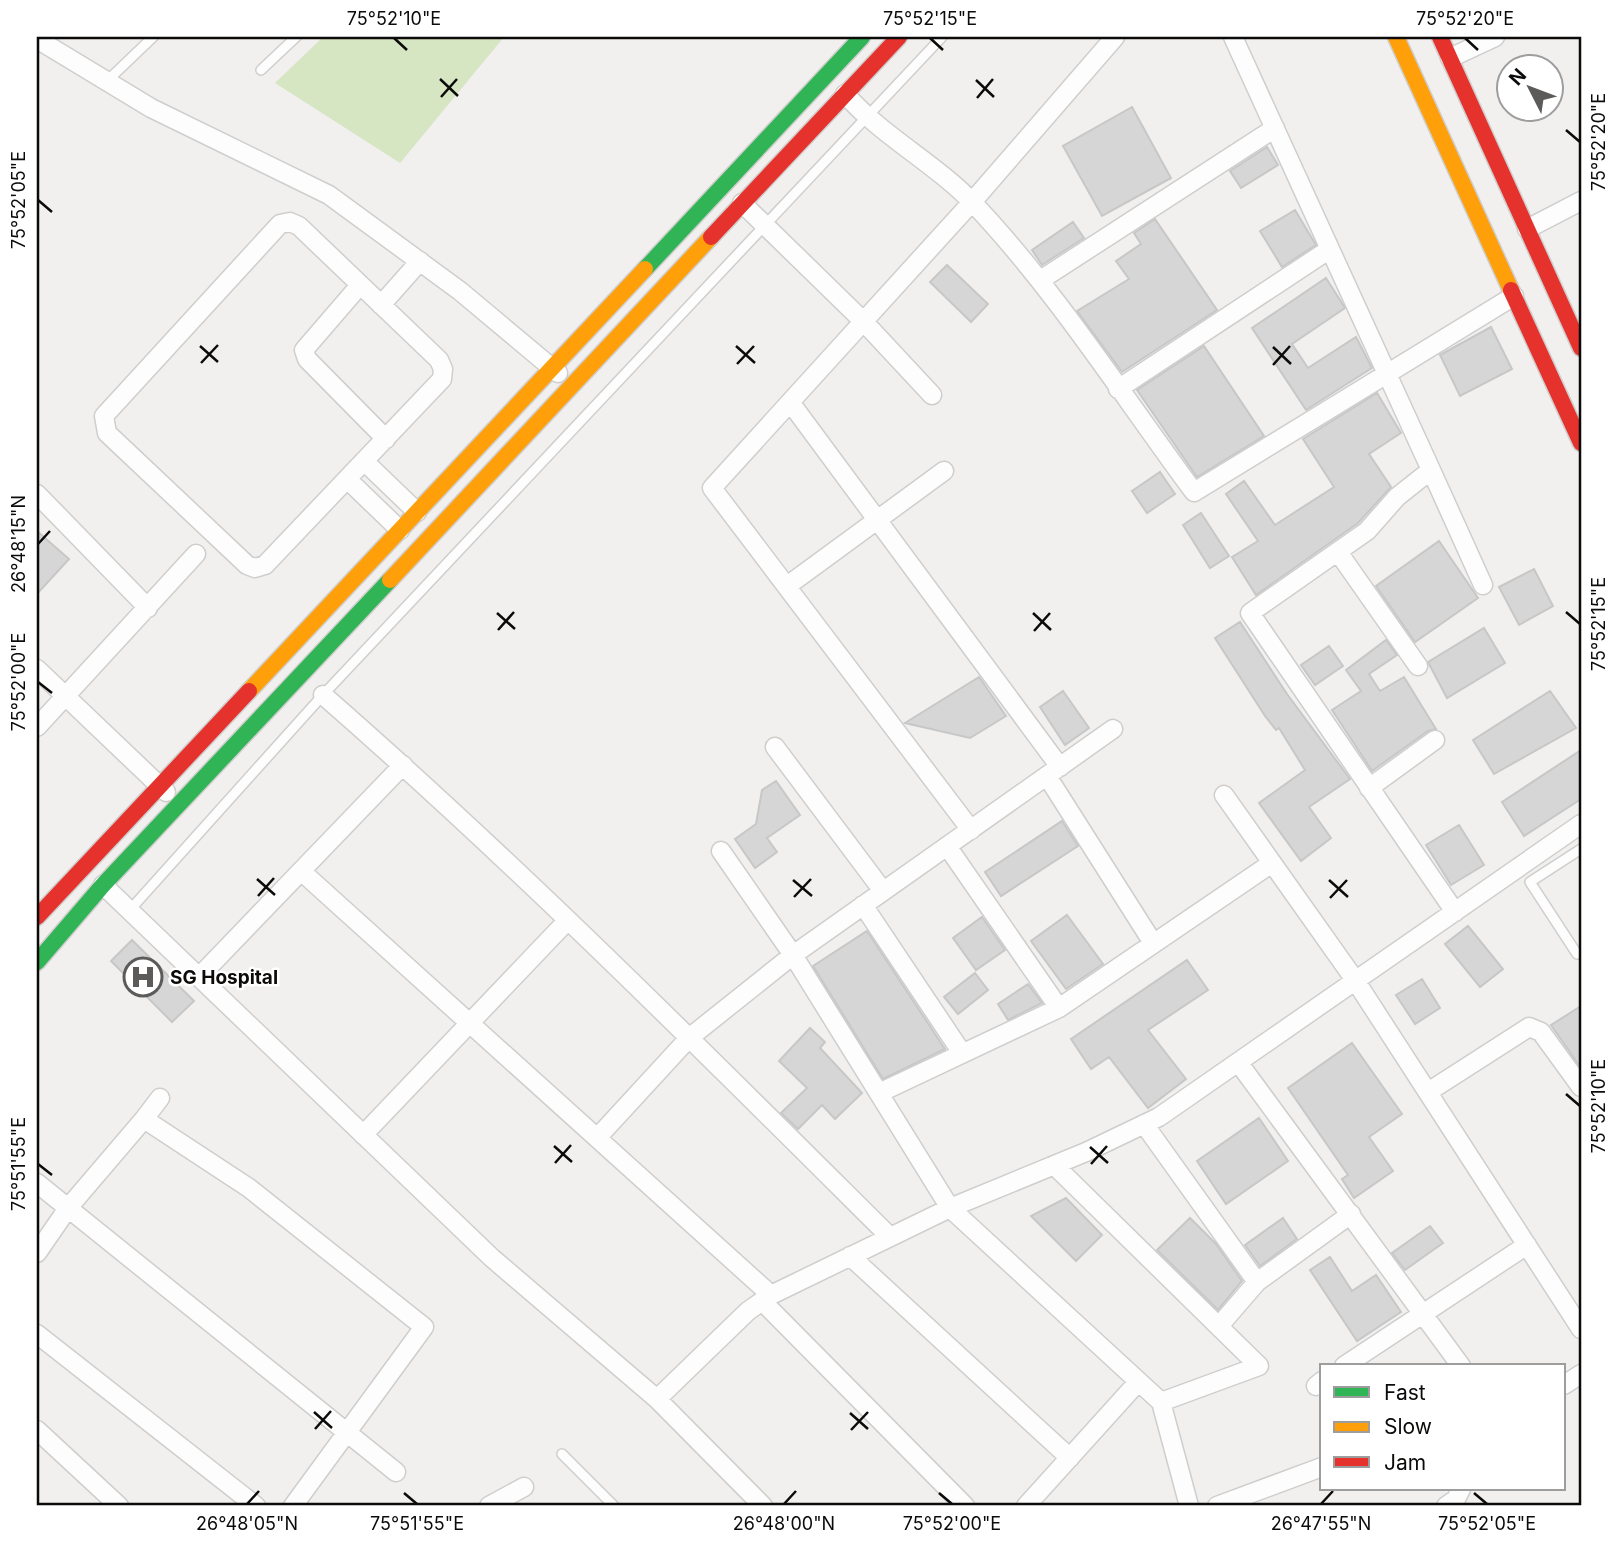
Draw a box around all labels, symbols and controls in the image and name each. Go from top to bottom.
text: 75°52'10"E [347,8,441,29]
text: 75°52'15"E [883,8,977,29]
text: 75°52'20"E [1416,8,1514,29]
north arrow [1496,52,1566,122]
text: N [1504,64,1531,90]
text: 75°52'20"E [1588,93,1609,191]
text: 75°52'05"E [8,151,29,249]
text: 26°48'15"N [8,495,29,593]
text: 75°52'15"E [1588,577,1609,671]
text: 75°52'00"E [8,633,29,731]
hospital icon: SG Hospital [122,956,164,998]
place label: SG Hospital [170,966,278,989]
text: 75°52'10"E [1588,1059,1609,1153]
text: 75°51'55"E [8,1117,29,1211]
legend [1320,1364,1566,1490]
text: Fast [1384,1380,1426,1405]
text: Slow [1384,1414,1432,1439]
text: Jam [1384,1450,1426,1475]
text: 26°48'05"N [196,1513,298,1534]
text: 75°51'55"E [370,1513,464,1534]
text: 26°48'00"N [733,1513,835,1534]
text: 75°52'00"E [903,1513,1001,1534]
text: 26°47'55"N [1271,1513,1371,1534]
text: 75°52'05"E [1438,1513,1536,1534]

